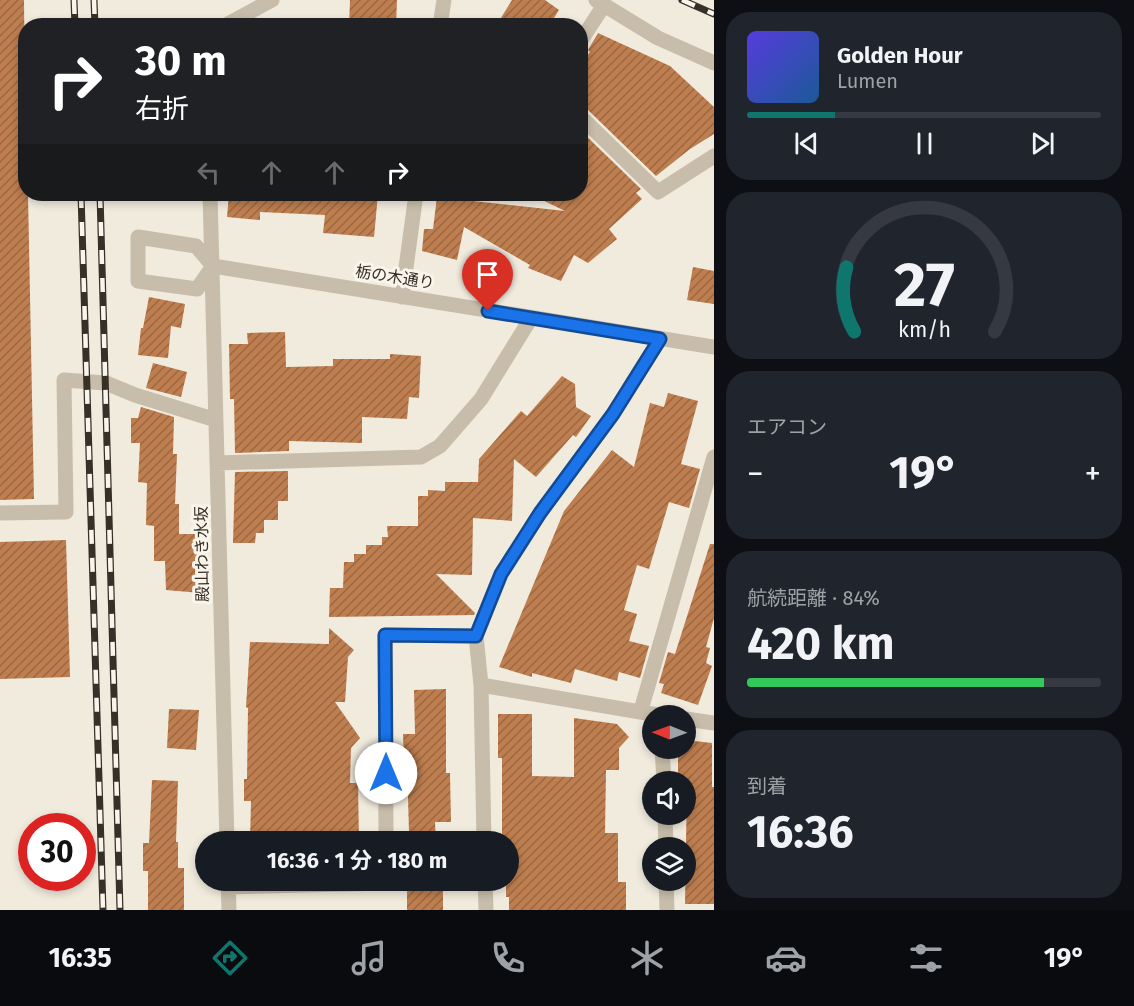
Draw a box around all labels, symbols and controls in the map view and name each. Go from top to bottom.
text: 30 m [135,36,227,86]
icon: right [36,42,114,120]
text: Golden Hour [837,42,963,69]
text: Lumen [837,69,898,93]
text: 右折 [135,93,189,125]
icon: previous [790,127,823,160]
icon: pause [908,127,941,160]
icon: next [1026,127,1059,160]
icon: left [192,156,225,189]
icon: ahead [255,156,288,189]
icon: ahead [318,156,351,189]
icon: right [381,156,414,189]
pin [462,249,513,311]
text: 27 [894,249,954,324]
icon: arrive [471,258,504,291]
street label: 栃の木通り [354,261,436,293]
text: km/h [897,318,951,344]
text: エアコン [747,415,827,439]
text: 19° [889,446,959,500]
text: − [747,454,764,494]
text: + [1085,454,1101,494]
street label: 殿山わき水坂 [192,506,212,602]
text: 航続距離 · 84% [747,586,880,610]
text: 420 km [747,617,895,671]
north arrow [642,705,696,759]
map controls [642,705,696,891]
position arrow [354,741,418,805]
button: sound [642,771,696,825]
text: 到着 [747,774,787,798]
text: 16:36 [747,805,854,859]
speed limit sign: 30 [18,813,96,891]
button: layers [642,837,696,891]
text: 16:36 · 1 分 · 180 m [267,847,447,874]
icon: directions [209,937,251,979]
icon: music [348,937,390,979]
icon: phone [487,937,529,979]
icon: climate [626,937,668,979]
icon: car [765,937,807,979]
icon: filters [905,937,947,979]
text: 16:35 [49,942,112,974]
text: 19° [1044,942,1085,974]

